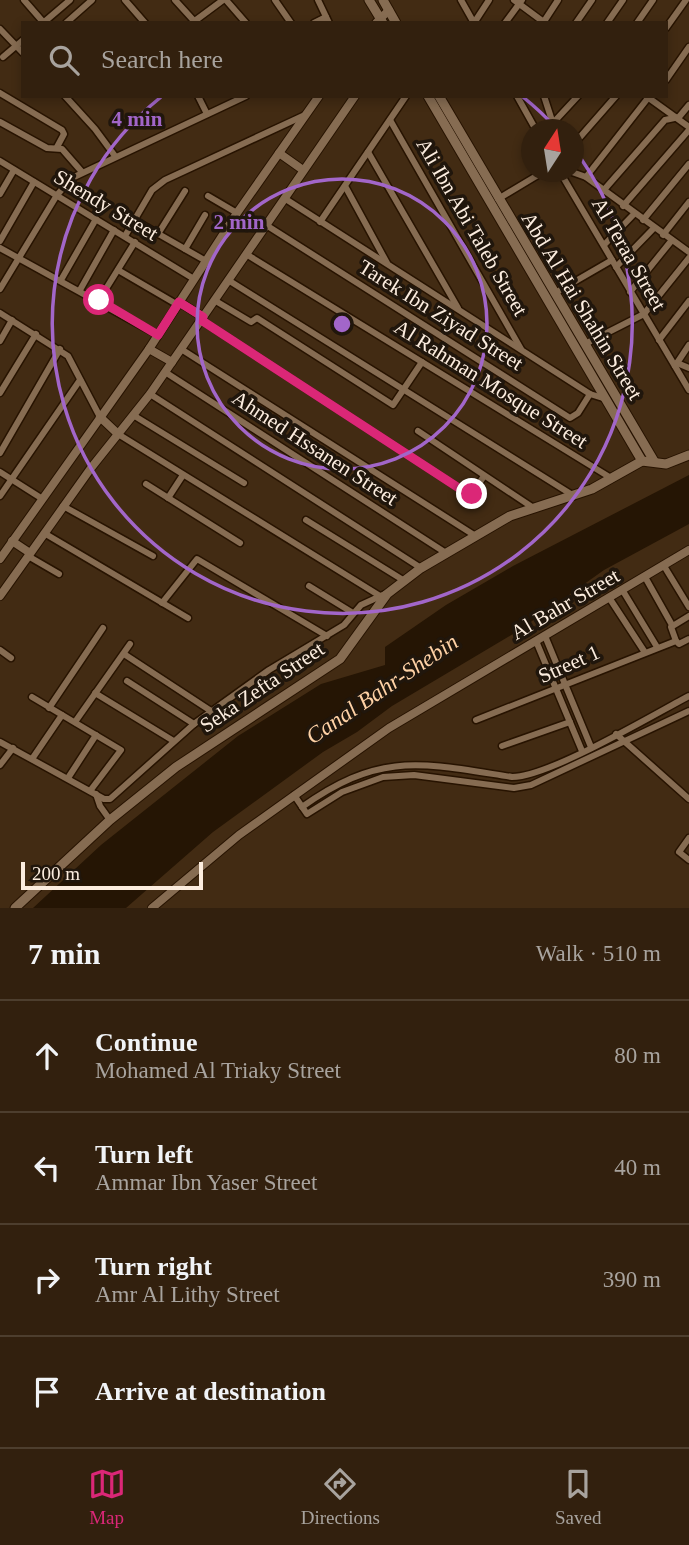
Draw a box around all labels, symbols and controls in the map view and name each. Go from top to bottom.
search box [21,21,668,98]
icon: search [45,41,83,79]
text: Search here [101,45,223,74]
text: 4 min [112,107,163,131]
north arrow [521,119,584,182]
street label: Ali Ibn Abi Taleb Street [411,134,533,320]
street label: Shendy Street [50,165,163,246]
street label: Al Teraa Street [587,193,671,315]
street label: Abd Al Hai Shahin Street [516,208,648,404]
text: 2 min [214,210,265,234]
street label: Tarek Ibn Ziyad Street [354,255,528,375]
route start [83,284,114,315]
centre of rings [330,312,354,336]
street label: Al Rahman Mosque Street [390,315,592,453]
street label: Ahmed Hssanen Street [228,386,402,511]
route end [456,478,487,509]
street label: Al Bahr Street [506,563,624,645]
water label: Canal Bahr-Shebin [301,629,463,749]
street label: Seka Zefta Street [195,637,329,737]
street label: Street 1 [535,640,603,688]
scale bar [21,859,203,891]
text: 200 m [32,863,80,884]
text: 7 min [28,937,101,970]
text: Walk · 510 m [536,941,661,966]
text: Continue [95,1028,198,1057]
icon: ahead [28,1037,66,1075]
text: 80 m [614,1043,661,1068]
text: Mohamed Al Triaky Street [95,1058,341,1083]
text: Turn left [95,1140,193,1169]
icon: left [28,1149,66,1187]
text: 40 m [614,1155,661,1180]
text: Ammar Ibn Yaser Street [95,1170,317,1195]
text: Turn right [95,1252,212,1281]
icon: right [28,1261,66,1299]
text: 390 m [603,1267,661,1292]
text: Amr Al Lithy Street [95,1282,280,1307]
icon: arrive [28,1373,66,1411]
text: Arrive at destination [95,1377,326,1406]
tab: Map [88,1465,126,1529]
tab: Directions [301,1465,380,1529]
tab: Saved [555,1465,601,1529]

